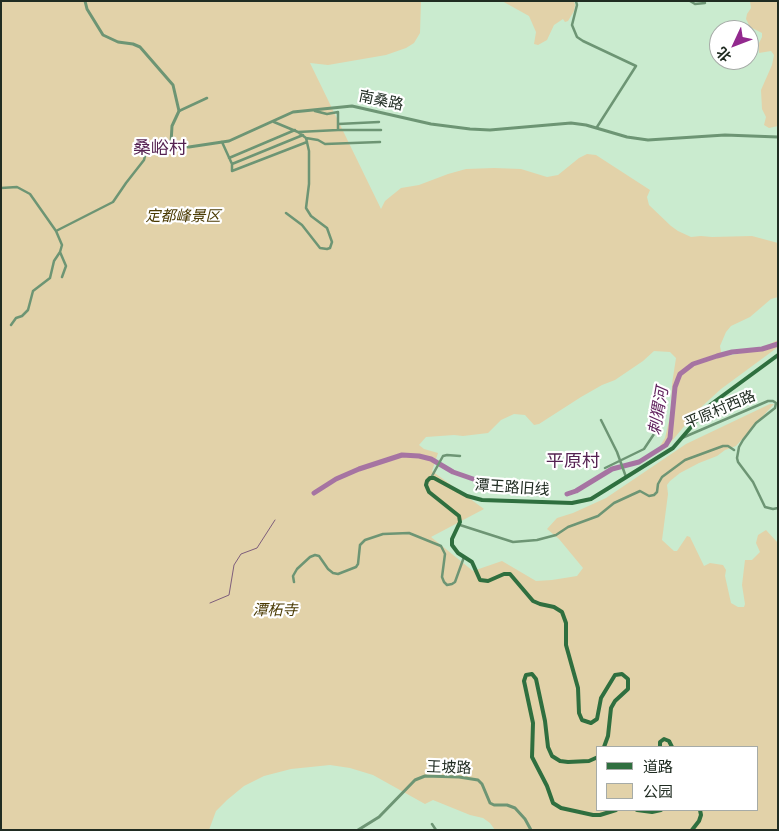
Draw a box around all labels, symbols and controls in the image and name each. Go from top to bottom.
north arrow [709,20,759,70]
text: 北 [712,43,735,66]
street label: 南桑路 [357,88,405,114]
district label: 桑峪村 [133,138,187,160]
park label: 定都峰景区 [146,208,220,226]
water label: 刺猬河 [645,386,673,436]
street label: 平原村西路 [682,387,758,433]
district label: 平原村 [546,451,600,473]
street label: 潭王路旧线 [474,476,550,500]
park label: 潭柘寺 [253,602,297,620]
legend [596,746,759,811]
text: 道路 [643,757,673,776]
street label: 王坡路 [426,758,472,778]
text: 公园 [643,782,673,801]

